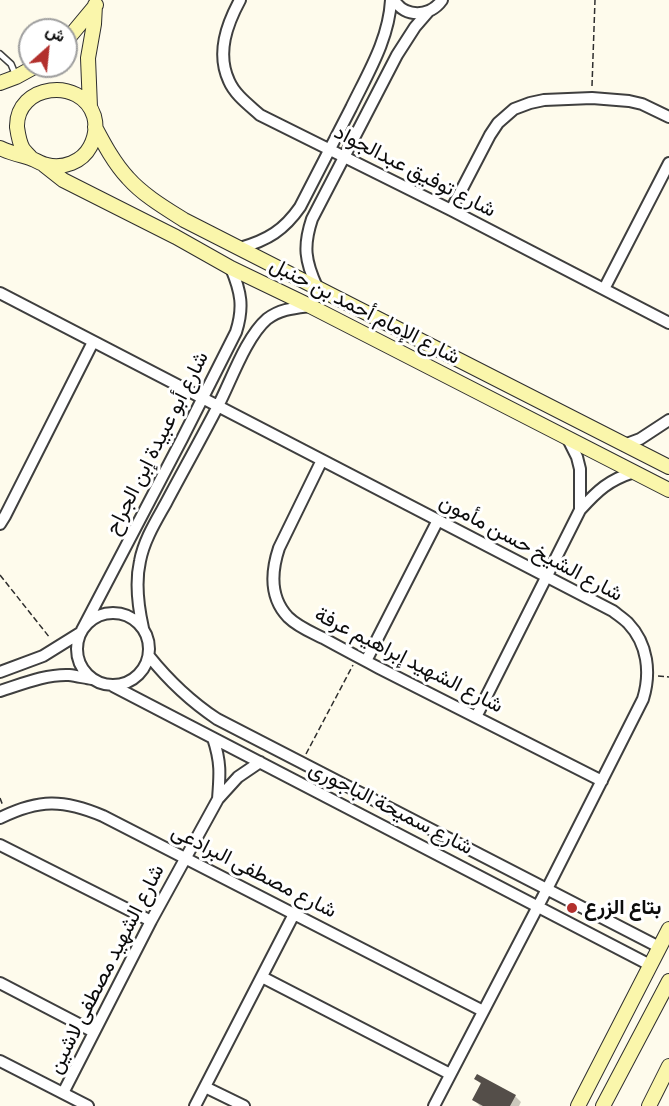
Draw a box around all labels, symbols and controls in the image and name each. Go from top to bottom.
north arrow [18,18,78,78]
text: ش [43,21,68,45]
street label: شارع توفيق عبدالجواد [330,119,500,223]
street label: شارع الإمام أحمد بن حنبل [266,252,464,370]
street label: شارع أبو عبيدة إبن الجراح [100,347,214,539]
street label: شارع الشيخ حسن مأمون [435,489,627,607]
street label: شارع الشهيد إبراهيم عرفة [311,602,507,718]
street label: شارع سميحة الباجورى [305,756,477,860]
street label: شارع مصطفى البرادعى [167,818,341,924]
street label: شارع الشهيد مصطفى لاشين [42,860,170,1078]
place label: بتاع الزرع [584,895,661,921]
marker: بتاع الزرع [565,901,579,915]

